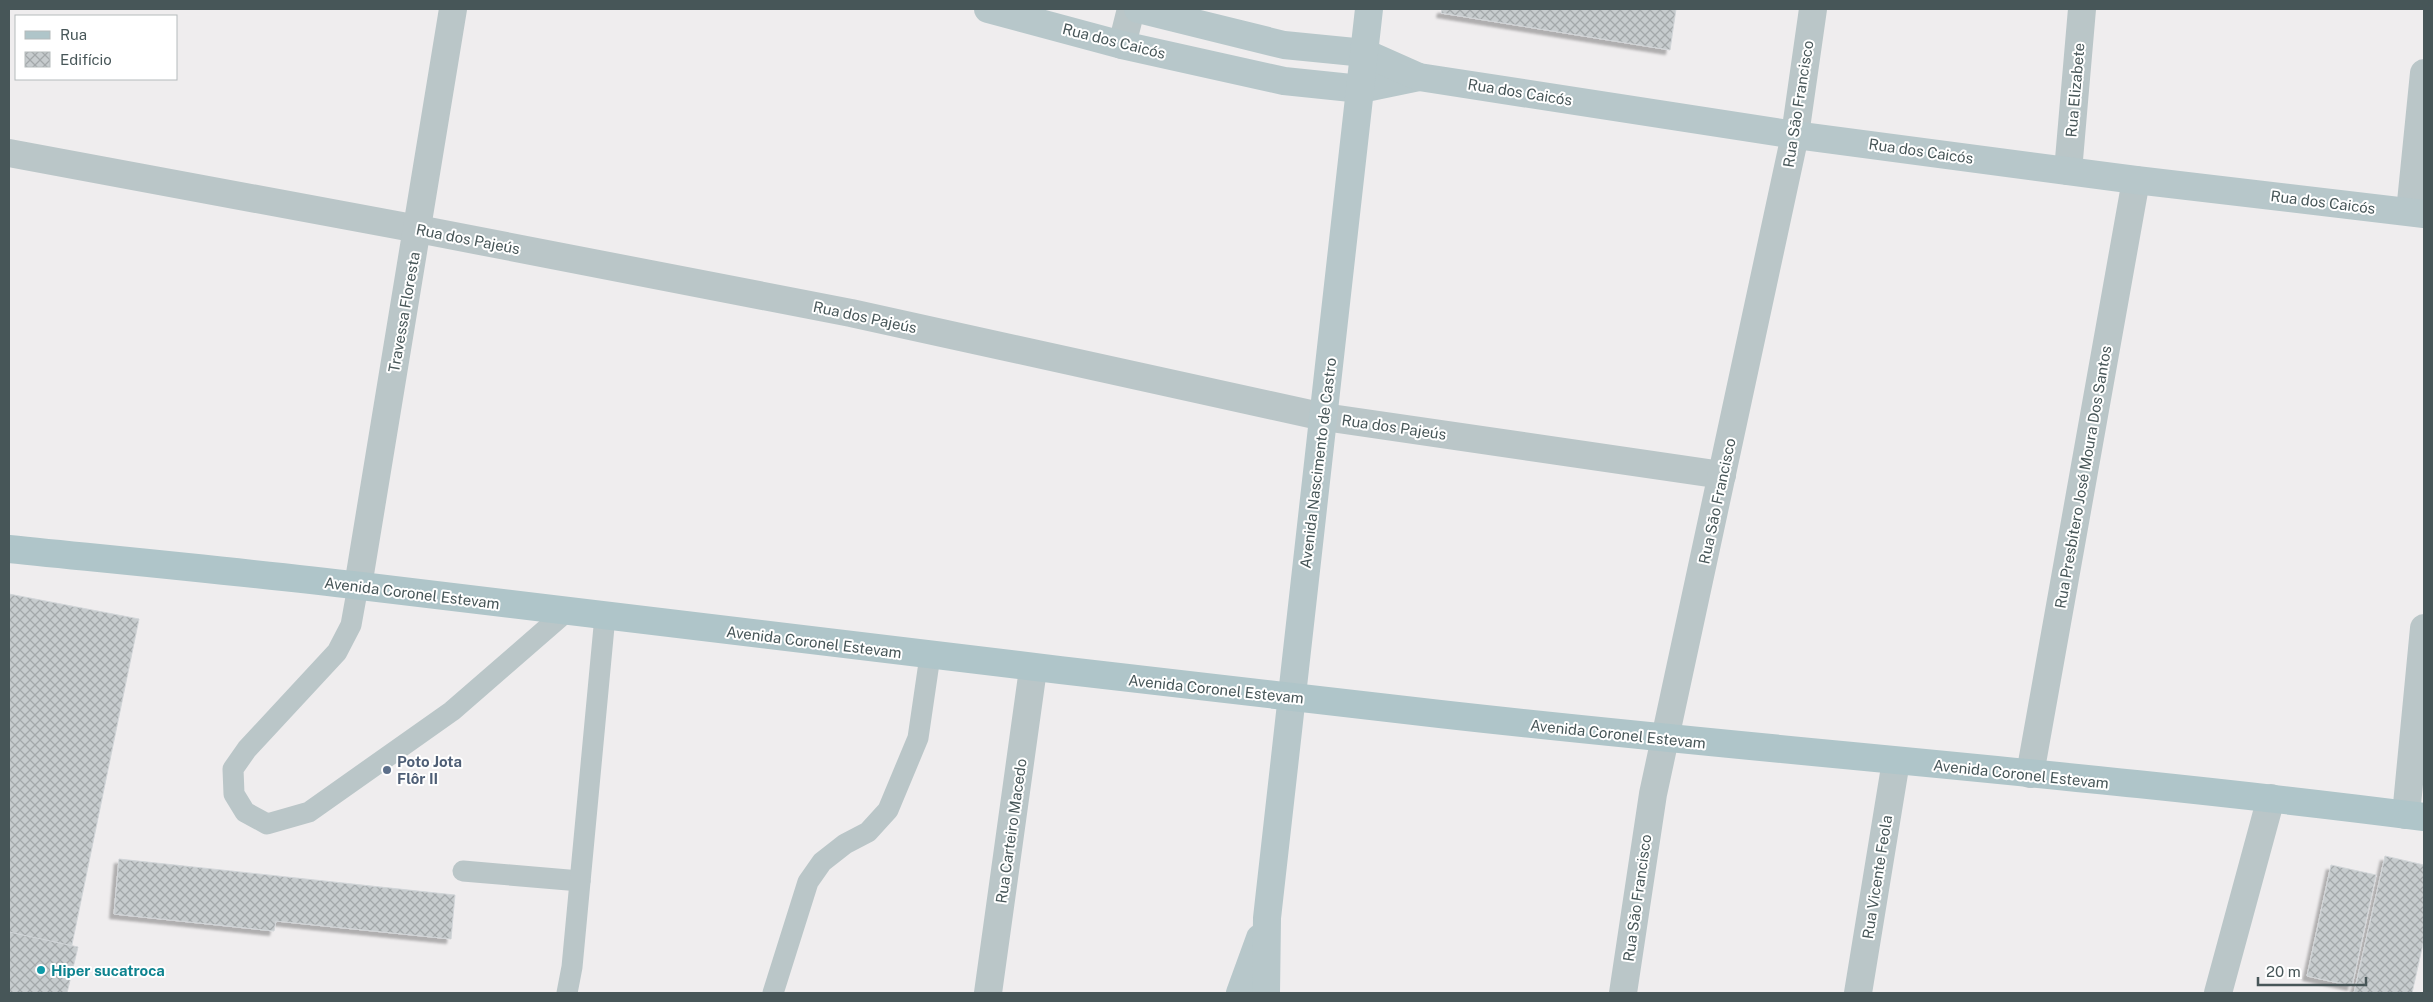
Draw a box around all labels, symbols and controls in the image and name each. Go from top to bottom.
legend [15,15,178,80]
street label: Rua dos Caicós [1061,20,1167,62]
text: Rua [60,26,87,43]
street label: Rua São Francisco [1780,39,1816,169]
street label: Rua Elizabete [2062,42,2088,138]
text: Edifício [60,51,112,68]
street label: Rua dos Caicós [1467,75,1573,109]
street label: Rua dos Caicós [1868,135,1974,167]
street label: Rua dos Caicós [2270,187,2376,217]
street label: Rua dos Pajeús [415,221,521,257]
street label: Travessa Floresta [385,250,423,374]
street label: Rua dos Pajeús [812,298,918,336]
street label: Rua Presbítero José Moura Dos Santos [2051,344,2115,610]
street label: Avenida Nascimento de Castro [1297,357,1339,569]
street label: Rua dos Pajeús [1341,411,1447,443]
street label: Rua São Francisco [1695,436,1739,566]
street label: Avenida Coronel Estevam [323,574,501,612]
street label: Avenida Coronel Estevam [725,623,903,661]
street label: Avenida Coronel Estevam [1127,671,1305,707]
street label: Avenida Coronel Estevam [1529,716,1707,752]
place label: Poto Jota Flôr II [397,753,462,787]
street label: Avenida Coronel Estevam [1932,756,2110,792]
street label: Rua Carteiro Macedo [992,757,1030,905]
marker: Poto Jota Flôr II [381,764,393,776]
street label: Rua Vicente Feola [1859,814,1895,940]
street label: Rua São Francisco [1620,833,1654,963]
scale bar [2258,954,2366,986]
place label: Hiper sucatroca [51,962,165,979]
text: 20 m [2266,963,2301,980]
marker: Hiper sucatroca [35,964,47,976]

